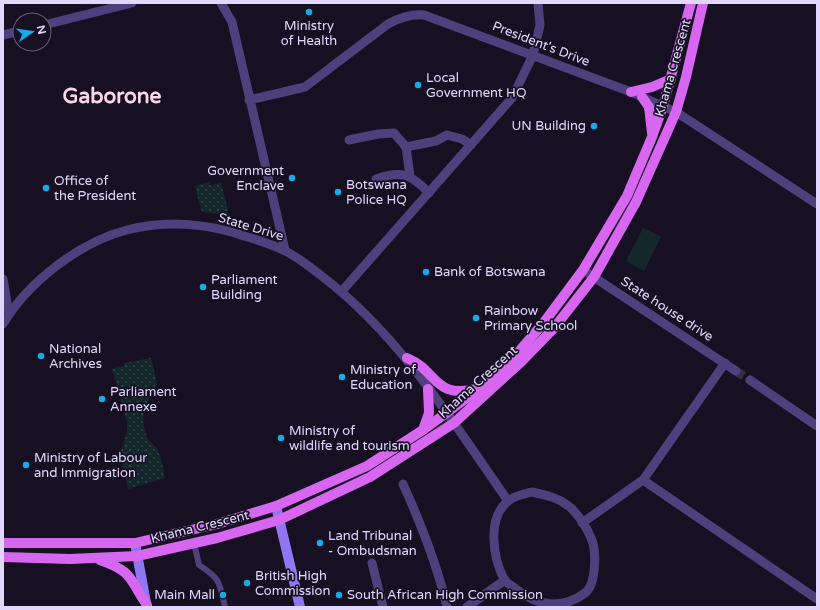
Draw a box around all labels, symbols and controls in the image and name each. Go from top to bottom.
marker: Ministry of Health [304,7,314,17]
north arrow [12,12,52,52]
street label: Khama Crescent [651,17,695,119]
place label: Ministry of Health [281,18,337,49]
street label: President's Drive [490,18,592,70]
text: N [34,24,49,36]
place label: Local Government HQ [426,70,526,101]
marker: Local Government HQ [413,80,423,90]
district label: Gaborone [63,84,162,109]
place label: UN Building [511,118,586,134]
marker: UN Building [589,121,599,131]
place label: Government Enclave [207,163,284,194]
place label: Office of the President [54,173,136,204]
marker: Government Enclave [287,173,297,183]
place label: Botswana Police HQ [346,177,407,208]
marker: Office of the President [41,183,51,193]
marker: Botswana Police HQ [333,187,343,197]
street label: State Drive [216,209,286,245]
place label: Bank of Botswana [434,264,546,280]
marker: Bank of Botswana [421,267,431,277]
place label: Parliament Building [211,272,278,303]
street label: State house drive [618,273,716,345]
marker: Parliament Building [198,282,208,292]
place label: Rainbow Primary School [484,303,577,334]
marker: Rainbow Primary School [471,313,481,323]
place label: National Archives [49,341,102,372]
street label: Khama Crescent [435,342,521,422]
marker: National Archives [36,351,46,361]
place label: Ministry of Education [350,362,416,393]
marker: Ministry of Education [337,372,347,382]
place label: Parliament Annexe [110,384,177,415]
marker: Parliament Annexe [97,394,107,404]
place label: Ministry of wildlife and tourism [289,423,410,454]
marker: Ministry of wildlife and tourism [276,433,286,443]
place label: Ministry of Labour and Immigration [34,450,147,481]
marker: Ministry of Labour and Immigration [21,460,31,470]
street label: Khama Crescent [149,507,251,547]
place label: Land Tribunal - Ombudsman [328,528,417,559]
marker: Land Tribunal - Ombudsman [315,538,325,548]
place label: British High Commission [255,568,330,599]
marker: British High Commission [242,578,252,588]
place label: Main Mall [154,587,215,603]
place label: South African High Commission [347,587,543,603]
marker: Main Mall [218,590,228,600]
marker: South African High Commission [334,590,344,600]

